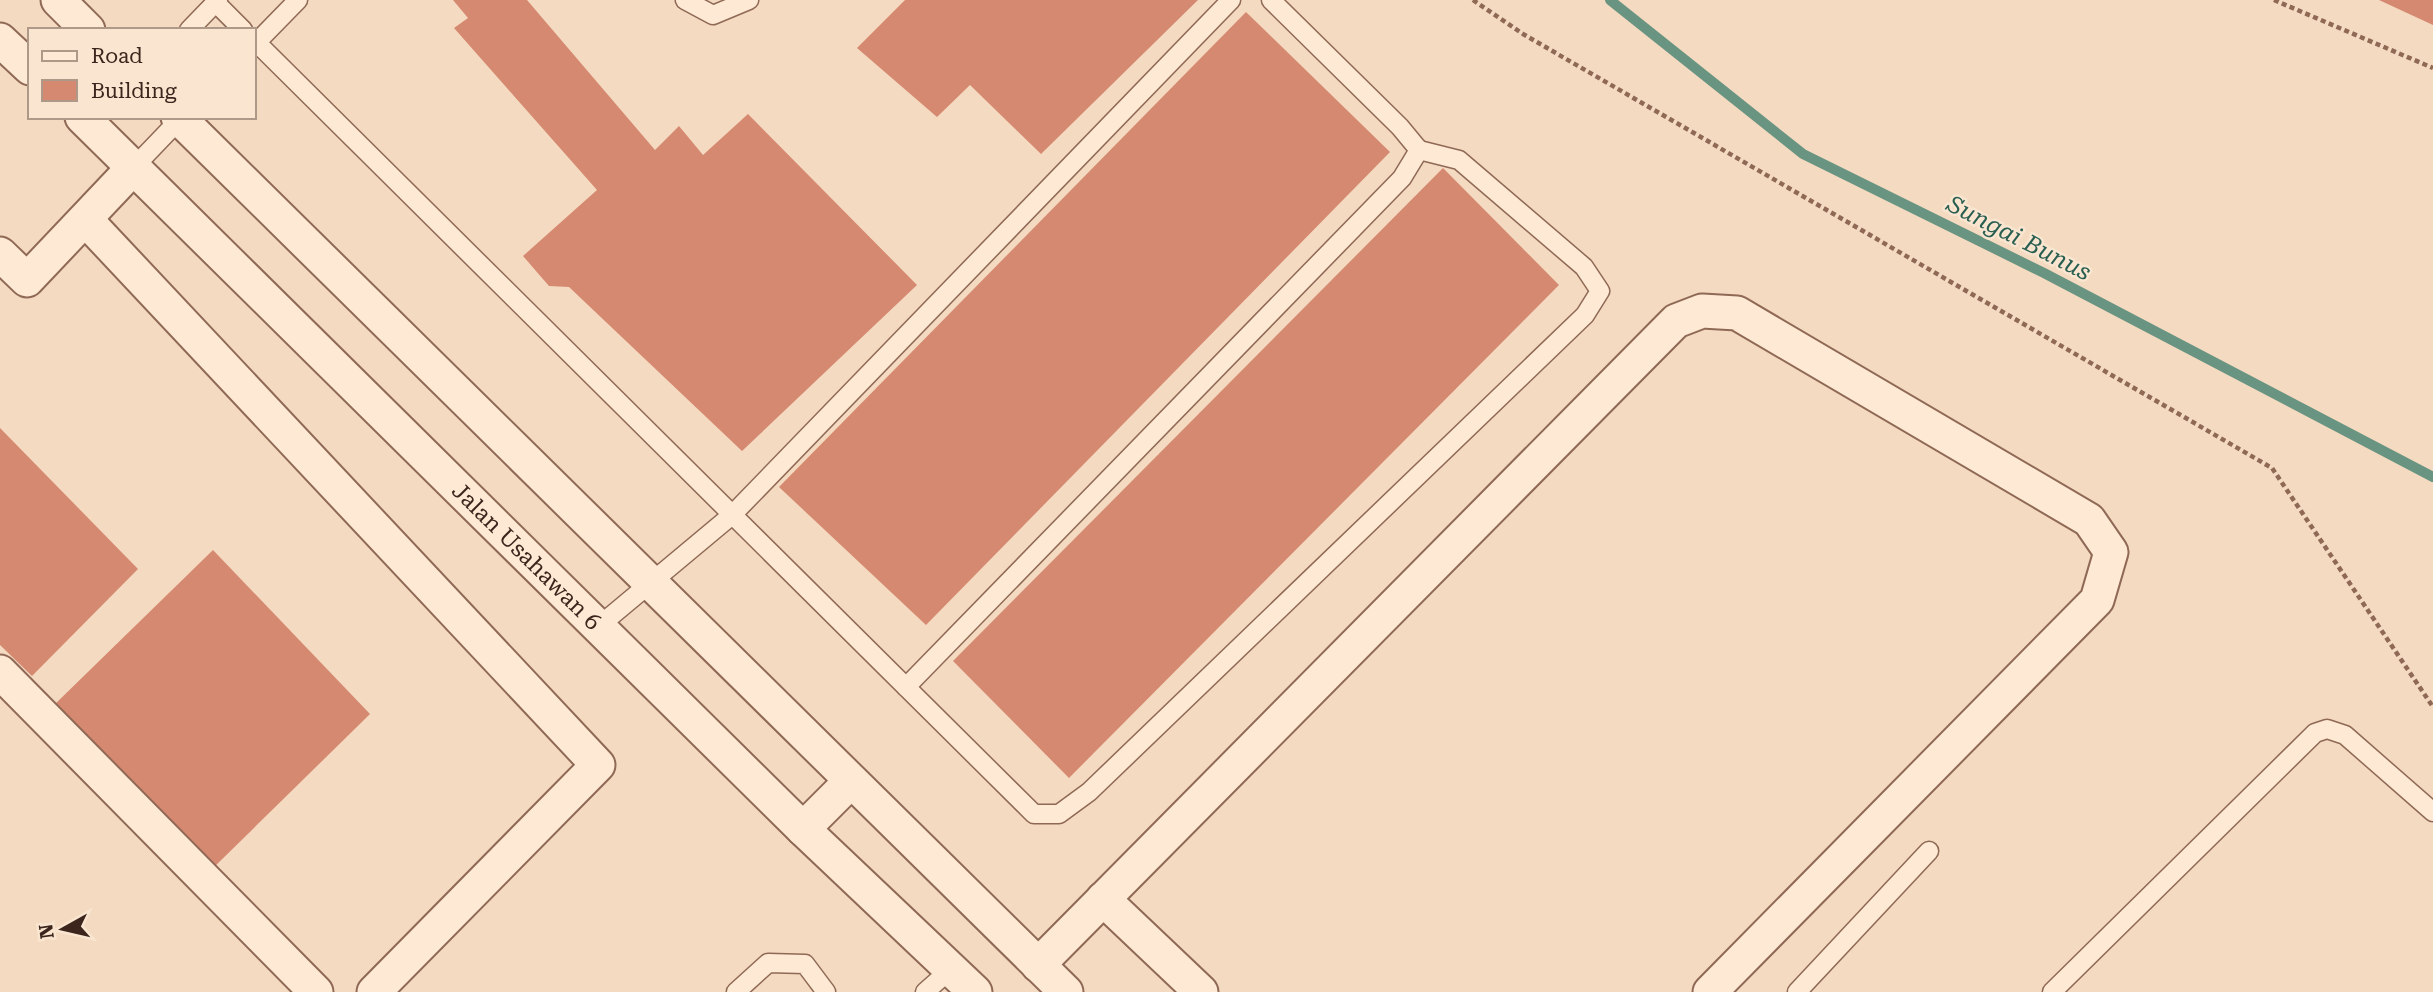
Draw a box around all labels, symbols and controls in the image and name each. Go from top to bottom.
legend [28,28,256,119]
text: Road [91,44,143,68]
text: Building [91,79,177,103]
water label: Sungai Bunus [1941,189,2096,286]
street label: Jalan Usahawan 6 [446,477,606,636]
north arrow [28,894,98,964]
text: N [34,922,59,940]

